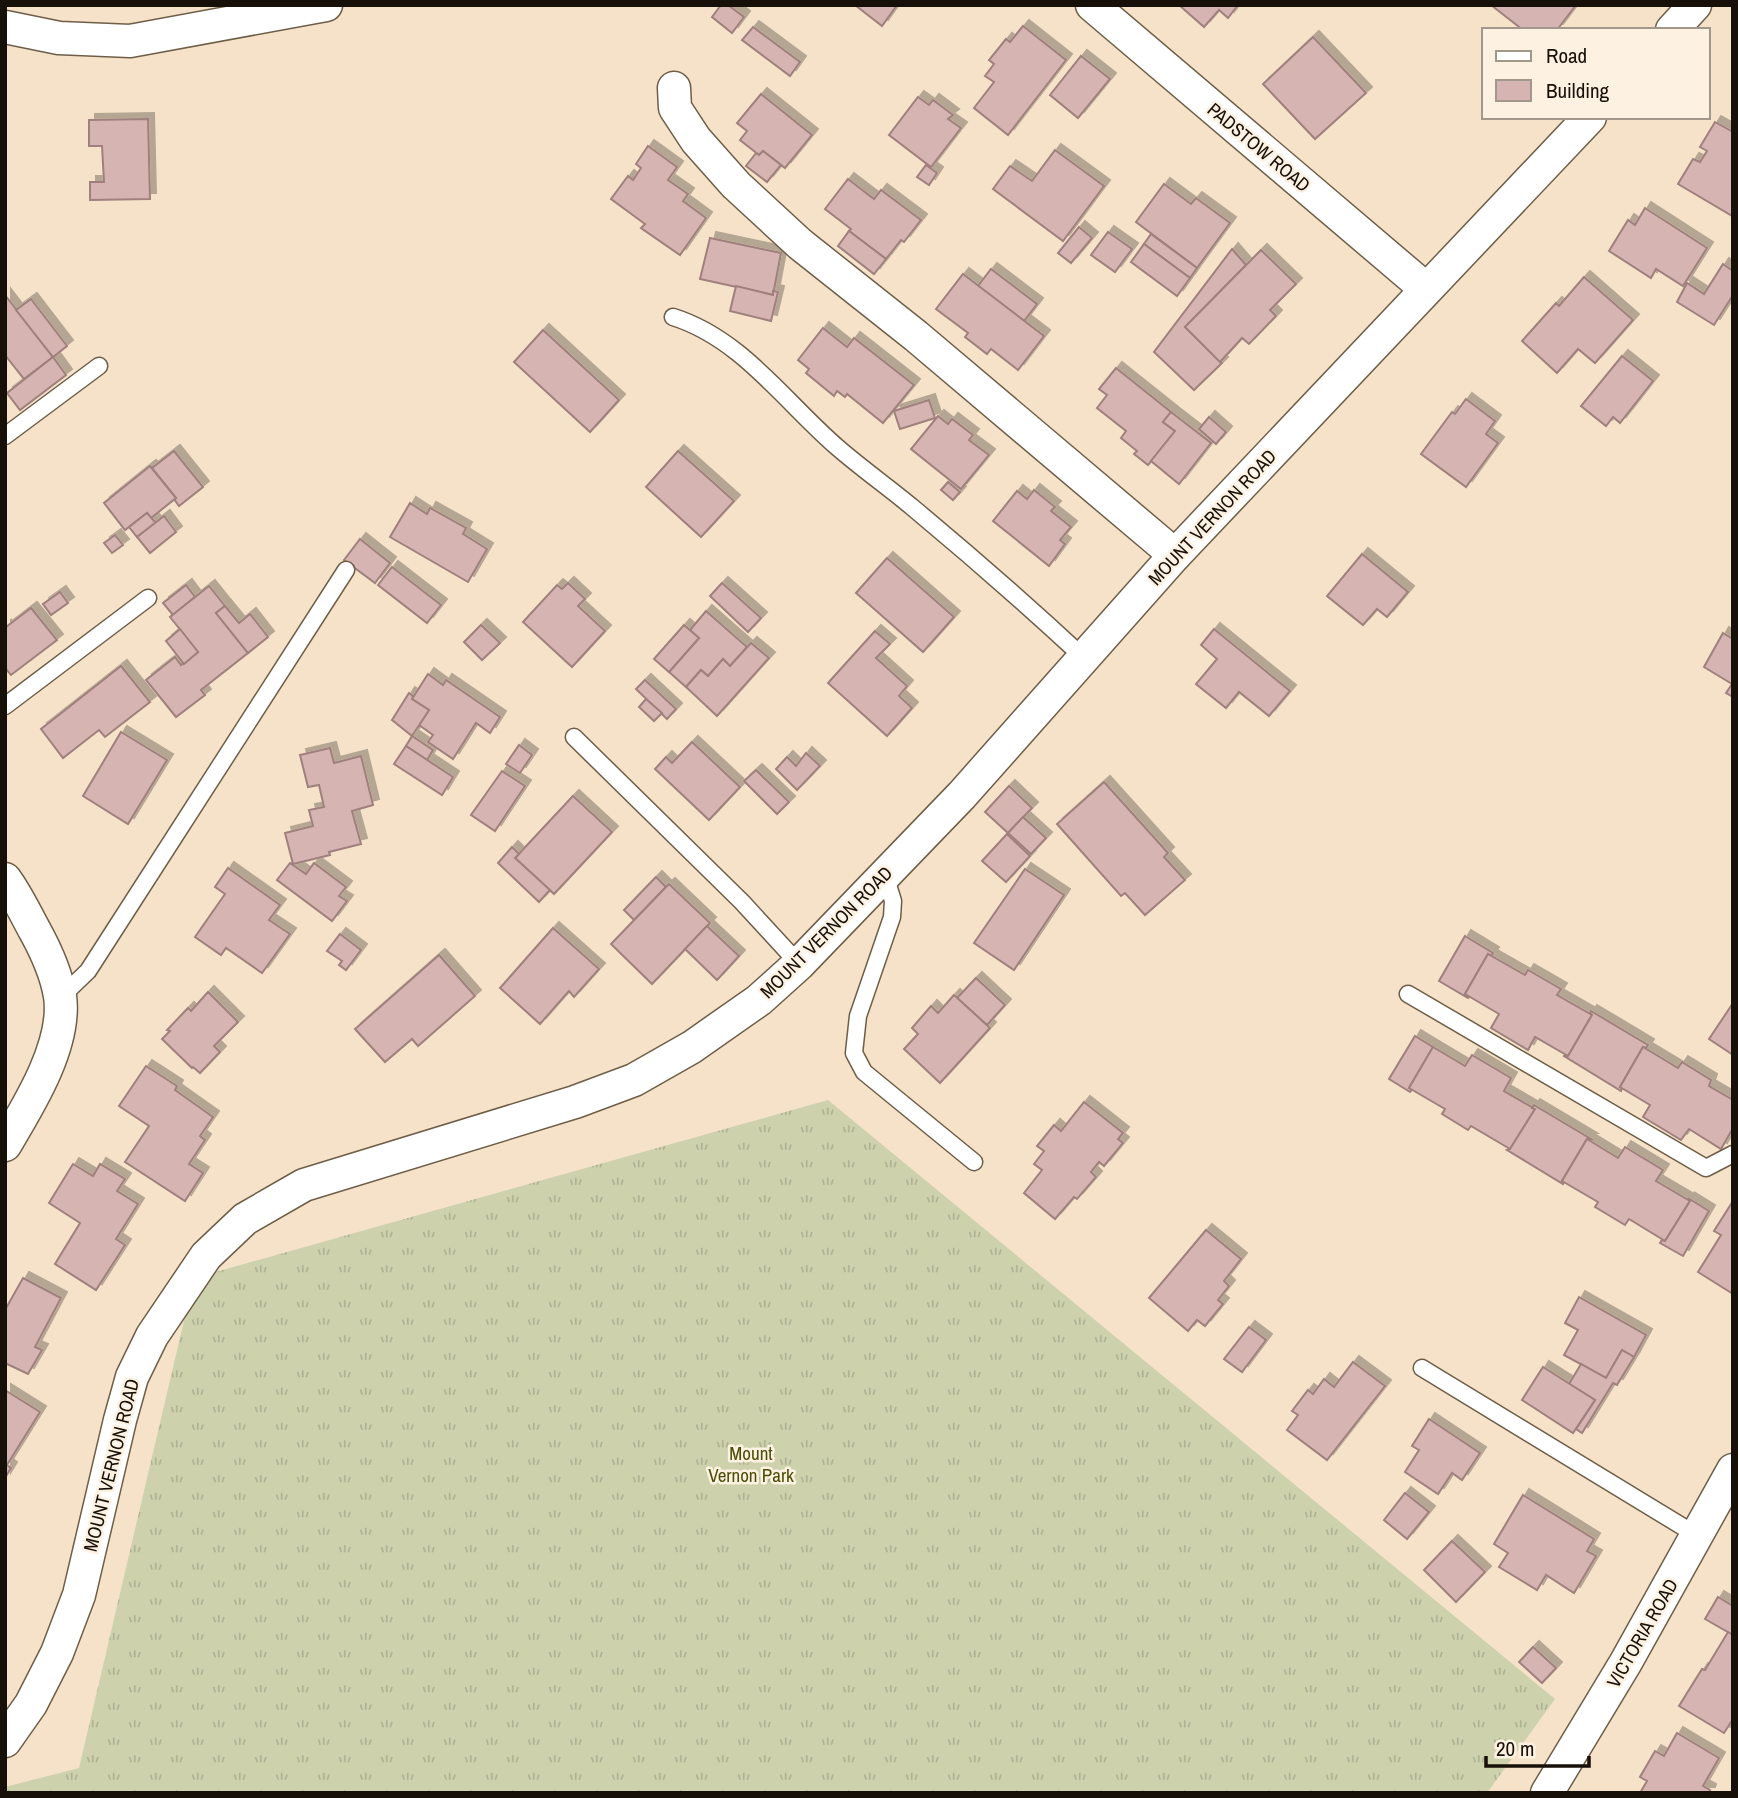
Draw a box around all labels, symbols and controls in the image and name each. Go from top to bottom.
legend [1482,28,1710,119]
text: Road [1546,41,1587,70]
text: Building [1546,76,1610,105]
street label: PADSTOW ROAD [1202,96,1316,198]
street label: MOUNT VERNON ROAD [1142,443,1282,591]
street label: MOUNT VERNON ROAD [754,860,898,1004]
street label: MOUNT VERNON ROAD [77,1376,145,1554]
park label: Mount Vernon Park [708,1440,794,1488]
street label: VICTORIA ROAD [1600,1574,1684,1692]
scale bar [1486,1724,1589,1768]
text: 20 m [1496,1734,1534,1763]

